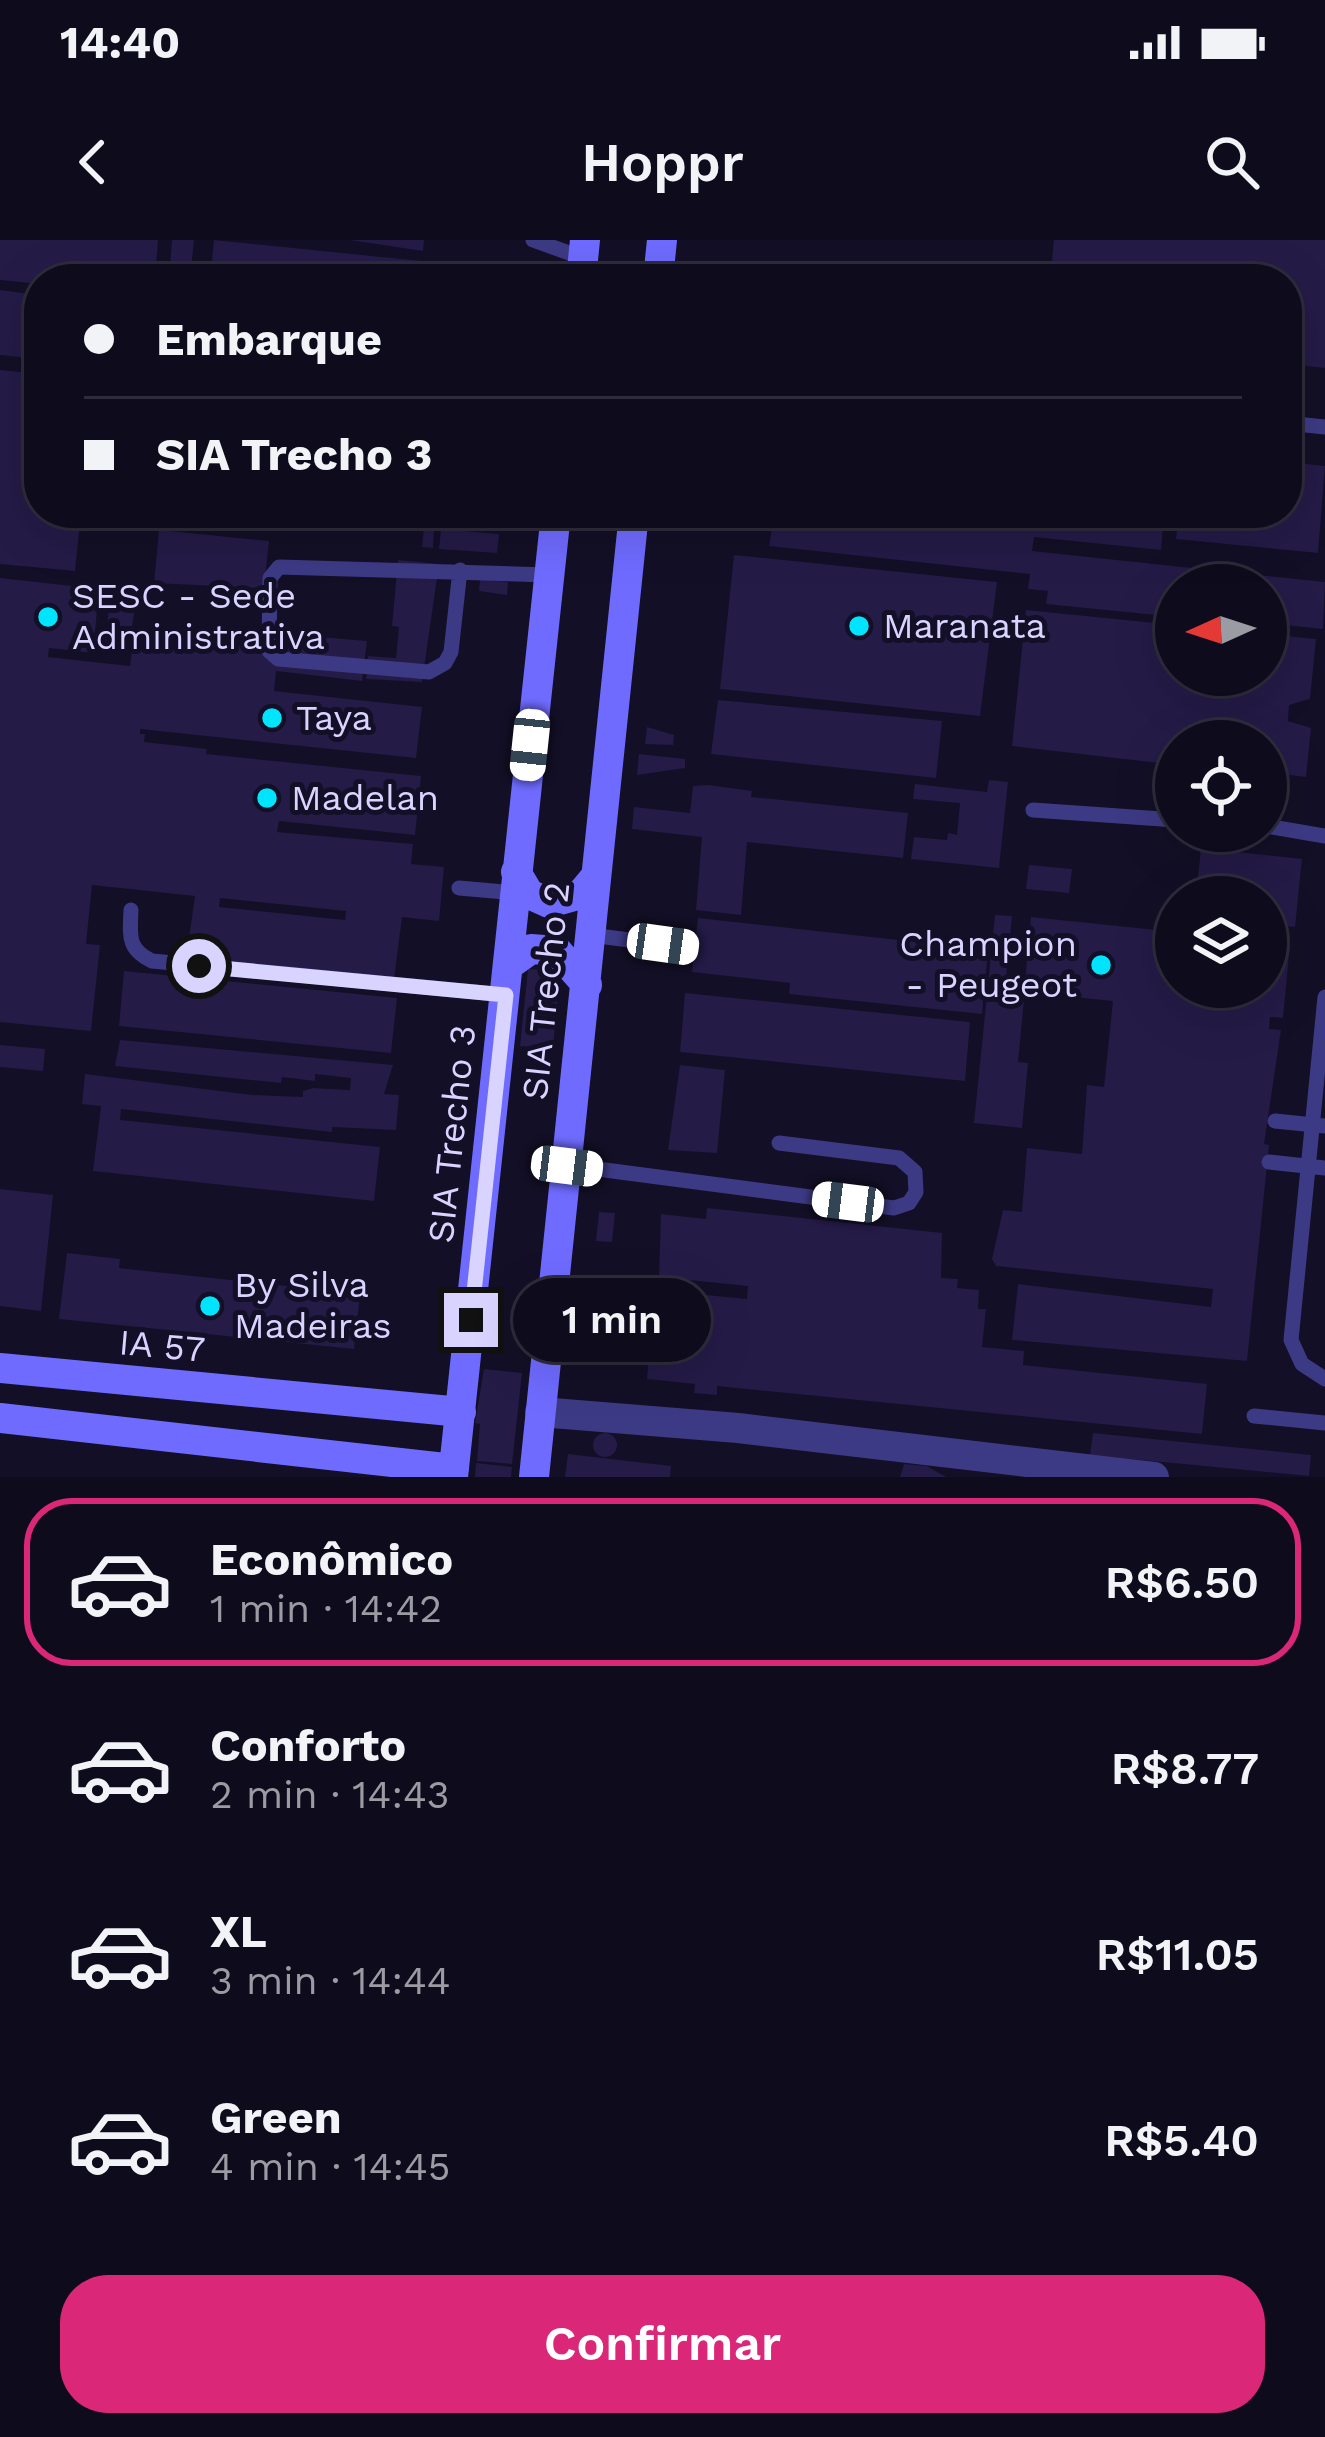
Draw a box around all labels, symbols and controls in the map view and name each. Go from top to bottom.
text: 14:40 [60,16,180,69]
icon: back [60,129,126,195]
icon: search [1199,129,1265,195]
text: Hoppr [581,131,744,194]
text: Embarque [156,313,382,366]
text: SIA Trecho 3 [156,428,433,481]
north arrow [1155,564,1287,696]
map controls [1155,564,1287,1008]
place label: SESC - Sede Administrativa [72,575,325,658]
marker: SESC - Sede Administrativa [35,604,61,630]
place label: Maranata [883,605,1046,647]
marker: Maranata [846,613,872,639]
place label: Taya [296,697,372,739]
marker: Taya [259,705,285,731]
car [508,707,552,783]
button: locate [1155,720,1287,852]
place label: Madelan [291,777,439,819]
marker: Madelan [254,785,280,811]
button: layers [1155,876,1287,1008]
street label: SIA Trecho 2 [514,880,578,1102]
car [625,921,701,967]
place label: Champion - Peugeot [899,923,1077,1006]
route start [172,939,226,993]
marker: Champion - Peugeot [1088,952,1114,978]
street label: SIA Trecho 3 [420,1023,484,1245]
car [529,1144,605,1188]
car [810,1180,886,1224]
place label: By Silva Madeiras [234,1264,391,1347]
callout: 1 min [513,1278,711,1362]
marker: By Silva Madeiras [197,1293,223,1319]
route end [444,1293,498,1347]
text: 1 min [562,1297,662,1342]
street label: IA 57 [117,1321,207,1371]
icon: car [66,1528,174,1636]
text: Econômico [210,1533,453,1586]
text: R$6.50 [1105,1556,1259,1609]
text: 1 min · 14:42 [210,1586,442,1631]
icon: car [66,1714,174,1822]
text: Conforto [210,1719,406,1772]
text: R$8.77 [1111,1742,1259,1795]
text: 2 min · 14:43 [210,1772,450,1817]
icon: car [66,1900,174,2008]
text: XL [210,1905,267,1958]
text: R$11.05 [1096,1928,1259,1981]
text: 3 min · 14:44 [210,1958,451,2003]
icon: car [66,2086,174,2194]
text: Green [210,2091,342,2144]
text: R$5.40 [1104,2114,1259,2167]
text: 4 min · 14:45 [210,2144,451,2189]
button: Confirmar [60,2275,1265,2413]

